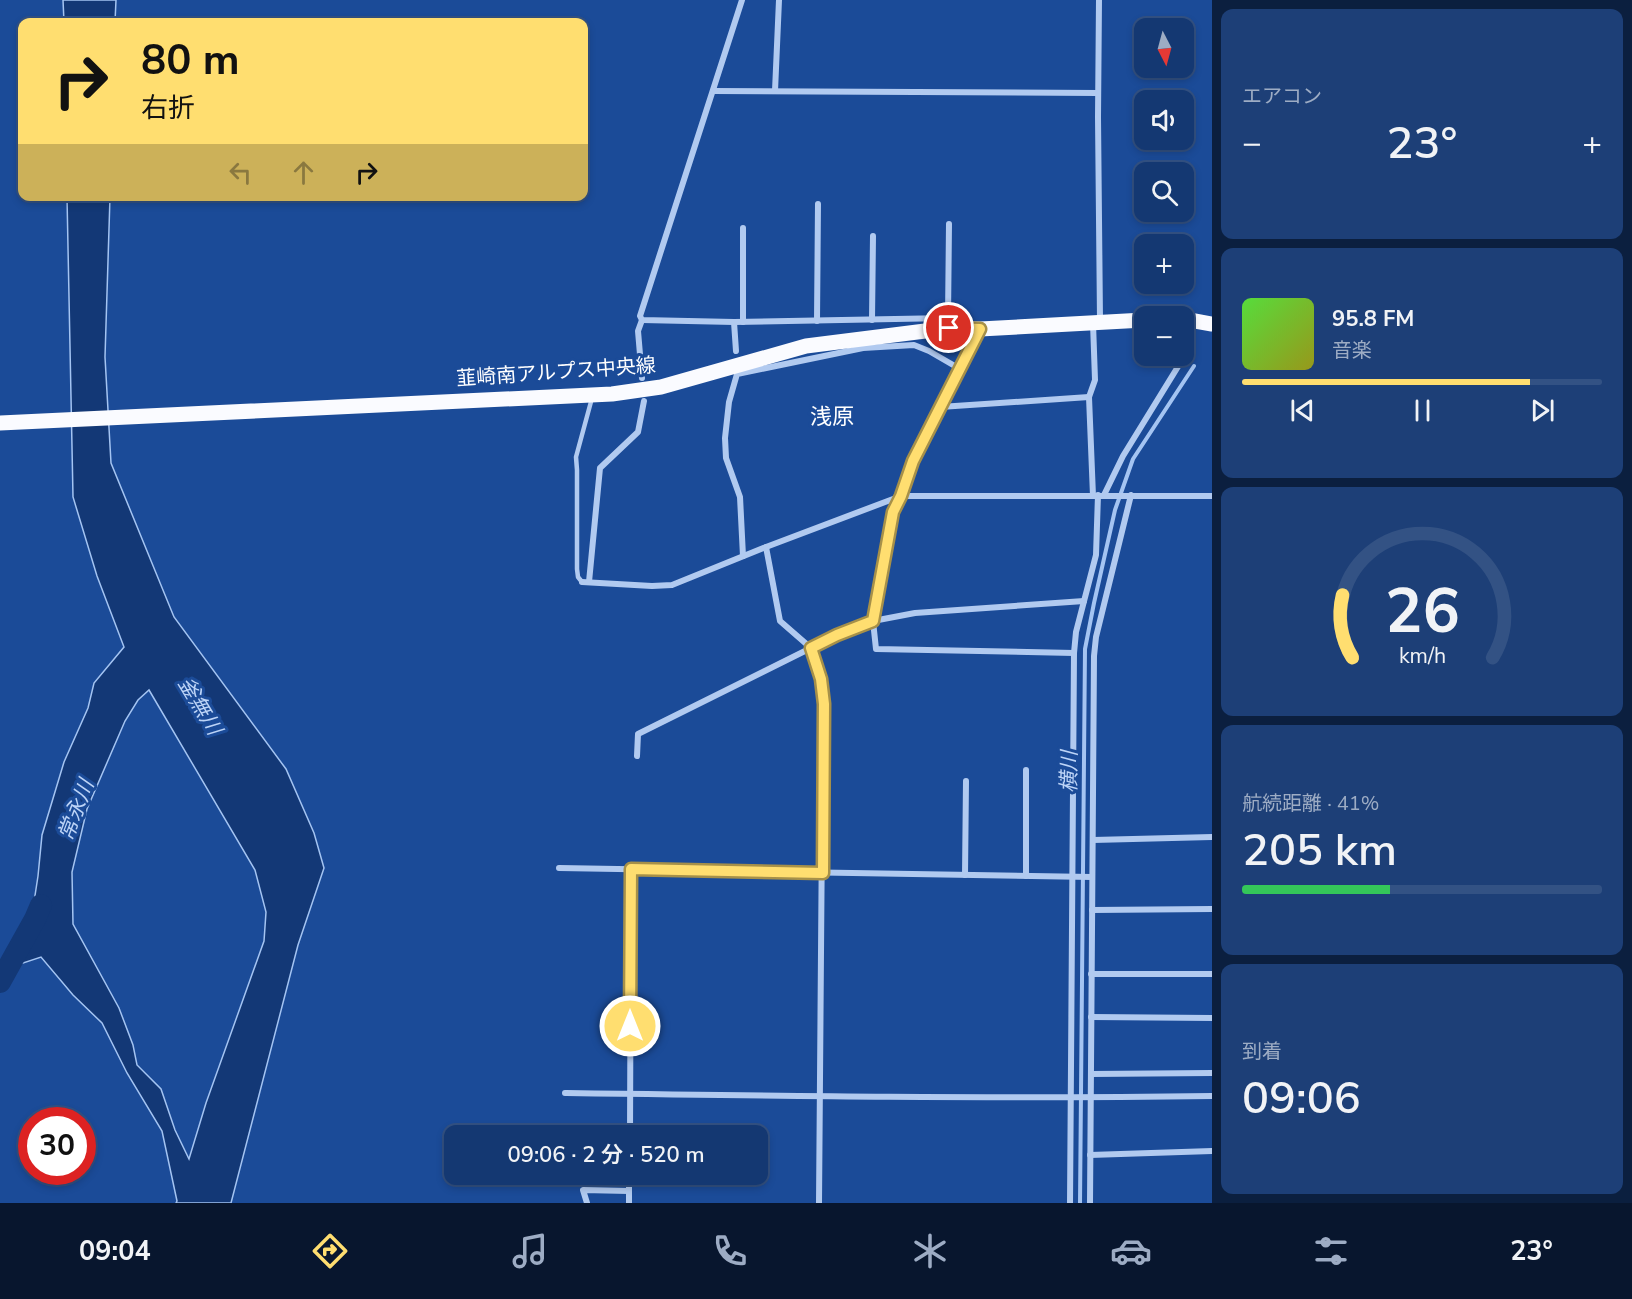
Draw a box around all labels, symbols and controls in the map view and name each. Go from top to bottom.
north arrow [1134,18,1194,78]
map controls [1134,18,1194,366]
text: 80 m [141,32,240,89]
icon: right [42,42,120,120]
text: エアコン [1242,83,1322,110]
text: 右折 [141,90,195,127]
button: sound [1134,90,1194,150]
text: 23° [1387,113,1457,174]
text: − [1242,121,1262,166]
text: + [1582,121,1602,166]
icon: left [224,156,257,189]
icon: ahead [287,156,320,189]
icon: right [350,156,383,189]
button: search [1134,162,1194,222]
button: + [1134,234,1194,294]
pin [923,302,974,353]
text: 95.8 FM [1332,304,1414,334]
button: − [1134,306,1194,366]
icon: arrive [932,311,965,344]
text: 音楽 [1332,337,1372,364]
street label: 韮崎南アルプス中央線 [455,352,657,392]
icon: previous [1286,394,1319,427]
icon: pause [1406,394,1439,427]
icon: next [1526,394,1559,427]
district label: 浅原 [810,402,854,432]
text: 26 [1385,570,1459,655]
text: km/h [1398,642,1446,672]
water label: 釜無川 [172,672,229,742]
water label: 横川 [1055,749,1083,793]
water label: 常永川 [52,774,101,844]
text: 航続距離 · 41% [1242,790,1379,817]
text: 205 km [1242,820,1397,881]
position arrow [598,994,662,1058]
text: 到着 [1242,1038,1282,1065]
text: 09:06 [1242,1068,1361,1129]
speed limit sign: 30 [18,1107,96,1185]
text: 09:06 · 2 分 · 520 m [507,1140,705,1170]
icon: directions [309,1230,351,1272]
icon: music [509,1230,551,1272]
icon: phone [709,1230,751,1272]
icon: climate [909,1230,951,1272]
icon: car [1110,1230,1152,1272]
icon: filters [1310,1230,1352,1272]
text: 09:04 [79,1233,151,1270]
text: 23° [1510,1233,1553,1270]

